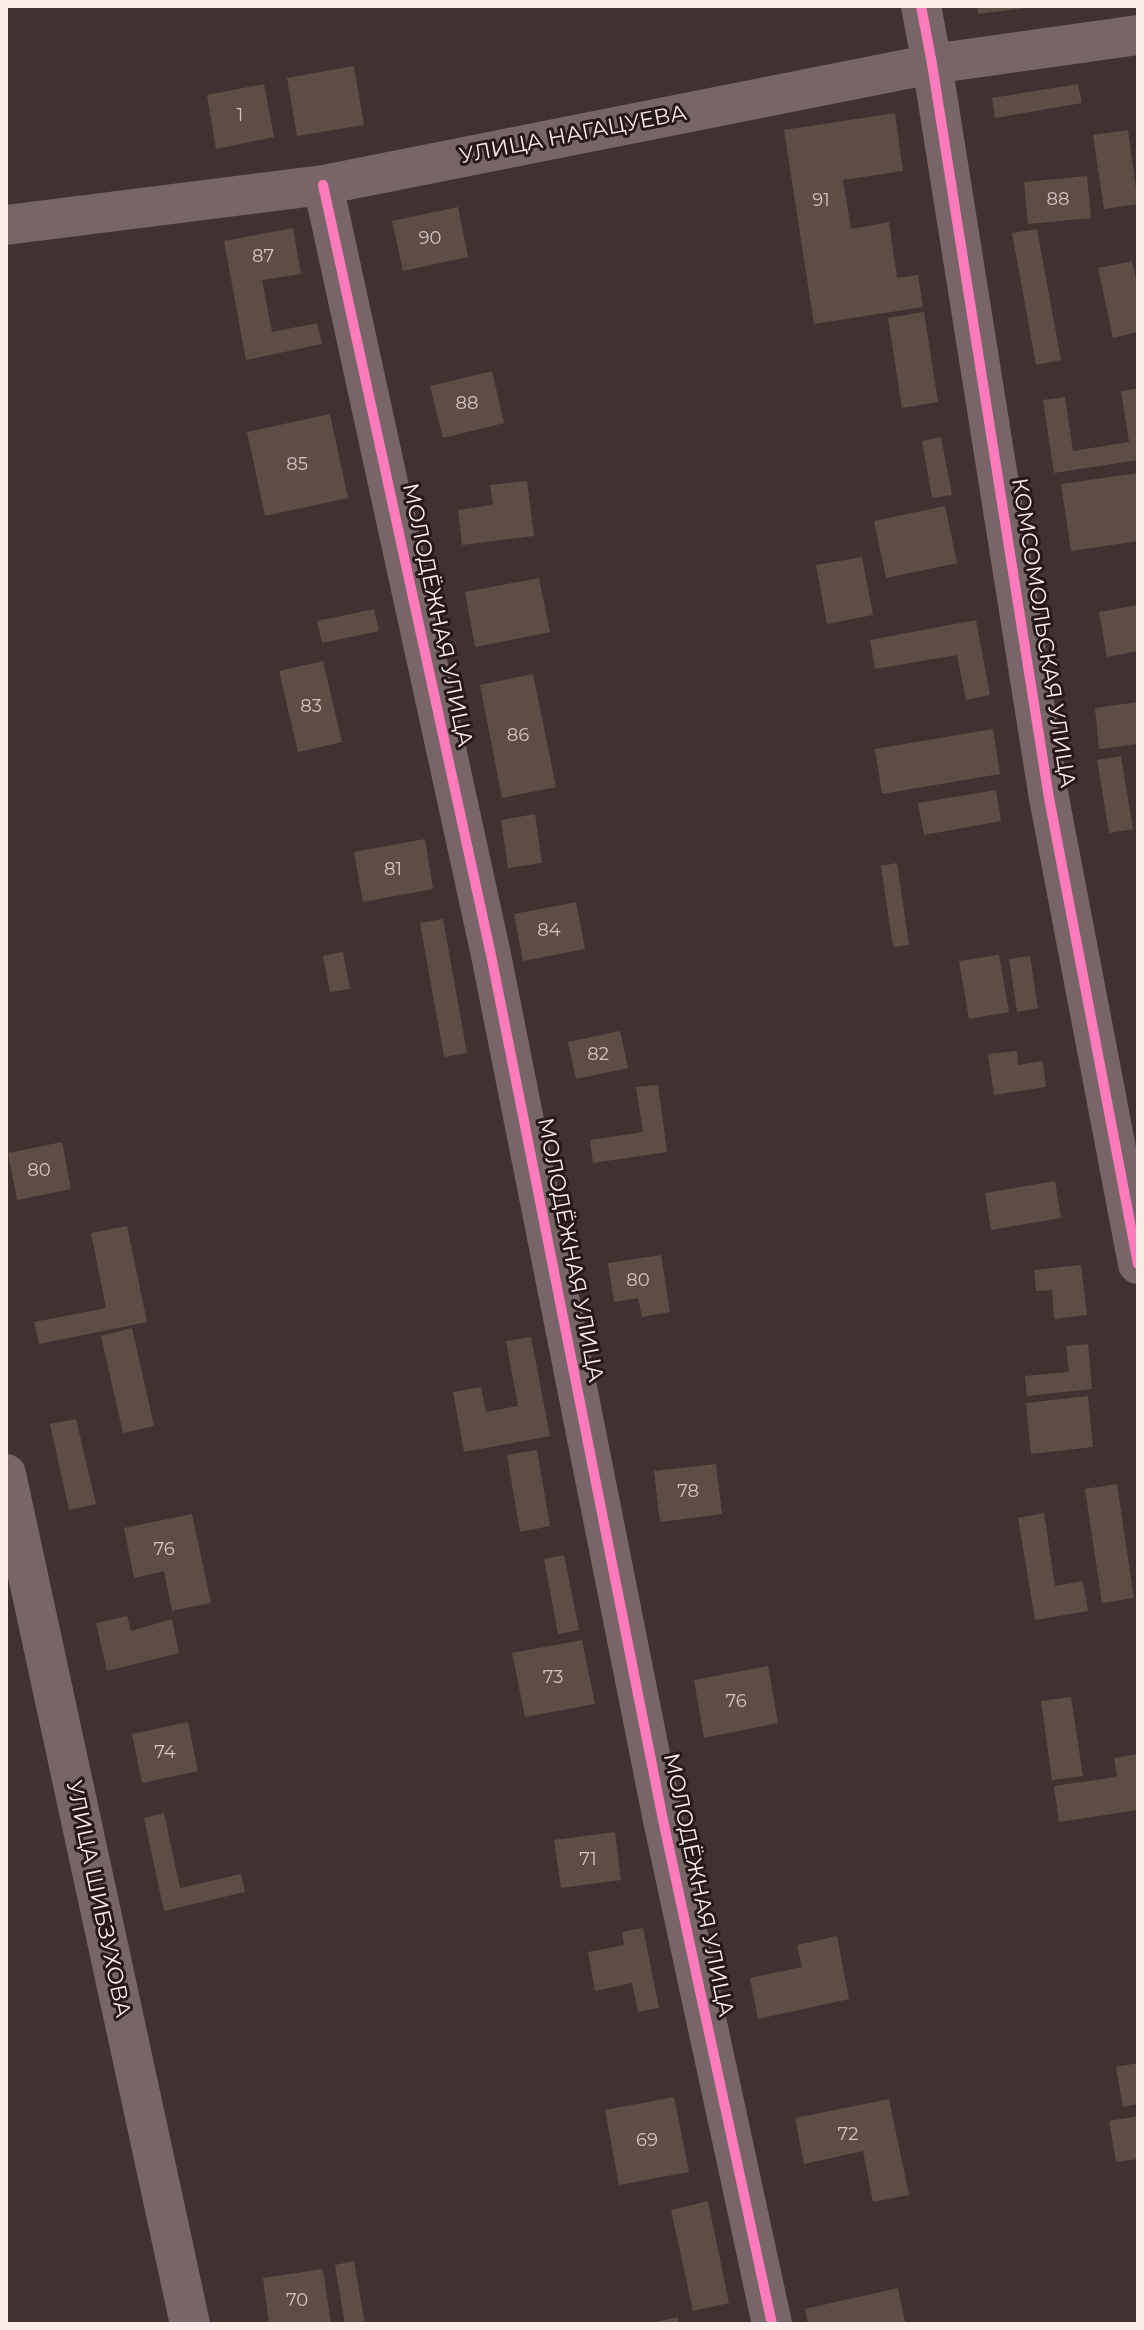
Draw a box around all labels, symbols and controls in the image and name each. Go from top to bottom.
street label: УЛИЦА НАГАЦУЕВА [457,100,689,170]
house number: 1 [237,105,243,127]
house number: 88 [1047,189,1069,211]
house number: 91 [812,190,830,212]
house number: 90 [419,228,441,250]
house number: 87 [252,246,274,268]
house number: 88 [456,393,478,415]
house number: 85 [286,454,308,476]
street label: КОМСОМОЛЬСКАЯ УЛИЦА [1005,476,1081,790]
street label: МОЛОДЁЖНАЯ УЛИЦА [396,481,478,749]
house number: 83 [300,696,322,718]
house number: 86 [507,725,529,747]
house number: 81 [384,859,402,881]
house number: 84 [537,920,561,942]
house number: 82 [587,1044,609,1066]
street label: МОЛОДЁЖНАЯ УЛИЦА [531,1116,609,1384]
house number: 80 [27,1160,51,1182]
house number: 80 [626,1270,650,1292]
house number: 78 [677,1481,699,1503]
house number: 76 [153,1539,175,1561]
house number: 73 [543,1667,563,1689]
house number: 76 [725,1691,747,1713]
house number: 74 [154,1742,176,1764]
street label: МОЛОДЁЖНАЯ УЛИЦА [657,1751,739,2019]
street label: УЛИЦА ШИБЗУХОВА [60,1778,136,2020]
house number: 71 [579,1849,597,1871]
house number: 72 [838,2124,858,2146]
house number: 69 [636,2130,658,2152]
house number: 70 [286,2290,308,2312]

